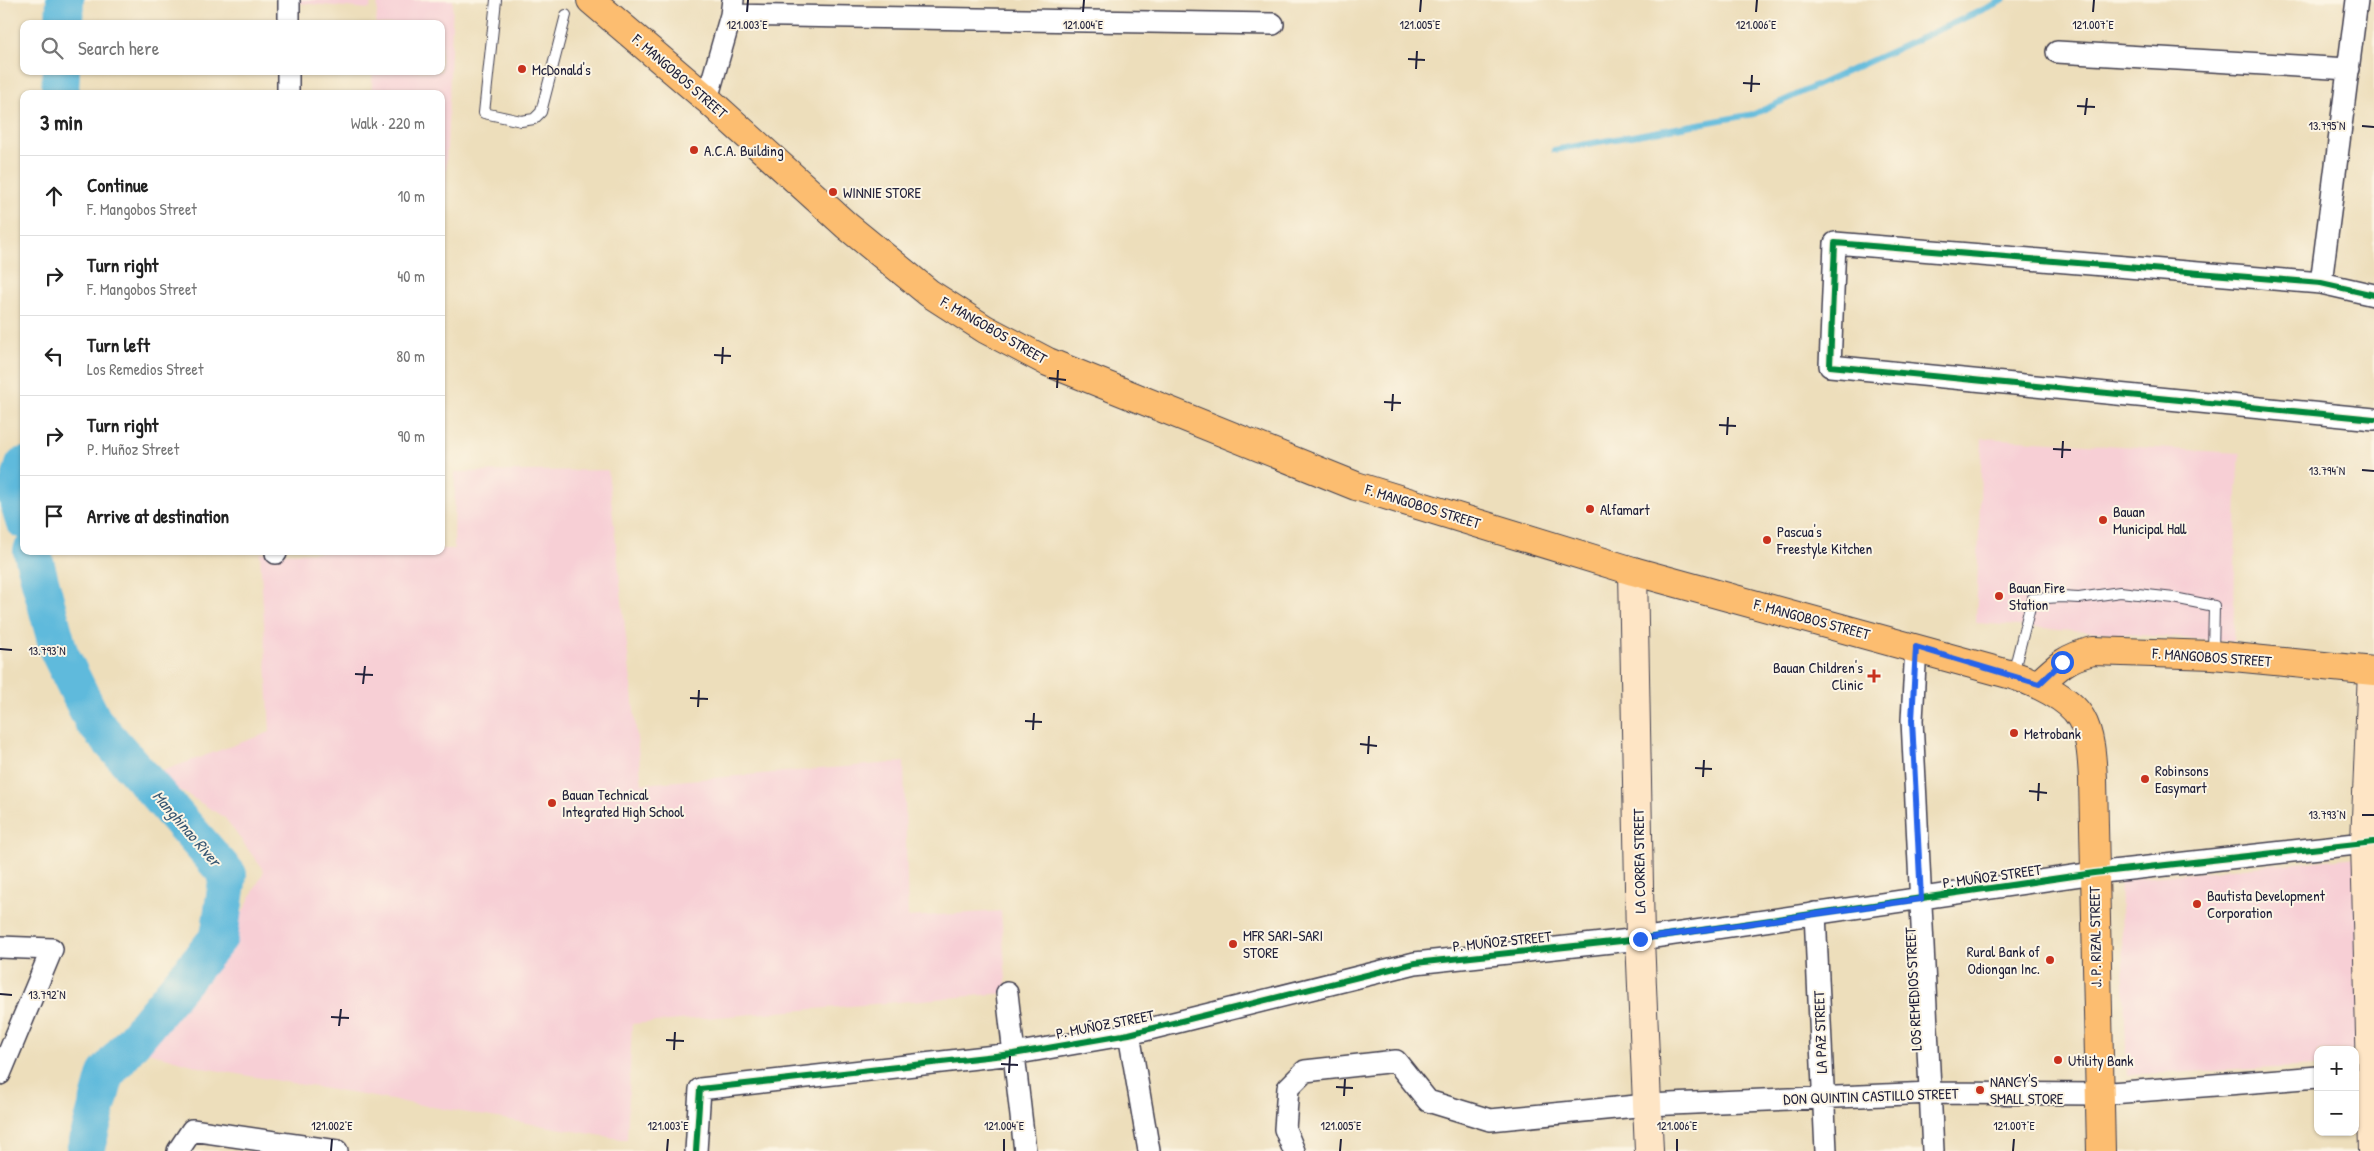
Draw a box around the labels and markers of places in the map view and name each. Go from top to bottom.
place label: McDonald's [532,59,591,80]
marker: McDonald's [516,63,528,75]
place label: A.C.A. Building [704,140,784,161]
marker: A.C.A. Building [688,144,700,156]
place label: WINNIE STORE [843,182,921,203]
marker: WINNIE STORE [827,186,839,198]
place label: Alfamart [1600,499,1650,520]
place label: Bauan Municipal Hall [2113,501,2187,539]
marker: Alfamart [1584,503,1596,515]
marker: Bauan Municipal Hall [2097,514,2109,526]
place label: Pascua's Freestyle Kitchen [1776,521,1872,559]
marker: Pascua's Freestyle Kitchen [1761,534,1773,546]
place label: Bauan Fire Station [2009,577,2065,615]
marker: Bauan Fire Station [1993,590,2005,602]
place label: Bauan Children's Clinic [1773,657,1863,695]
marker: Bauan Children's Clinic [1867,669,1881,683]
place label: Metrobank [2024,723,2081,744]
marker: Metrobank [2008,727,2020,739]
place label: Robinsons Easymart [2155,760,2209,798]
marker: Robinsons Easymart [2139,773,2151,785]
place label: Bauan Technical Integrated High School [562,784,684,822]
marker: Bauan Technical Integrated High School [546,797,558,809]
place label: Bautista Development Corporation [2207,885,2326,923]
marker: Bautista Development Corporation [2191,898,2203,910]
place label: MFR SARI-SARI STORE [1243,925,1323,963]
marker: MFR SARI-SARI STORE [1227,938,1239,950]
place label: Rural Bank of Odiongan Inc. [1967,941,2041,979]
marker: Rural Bank of Odiongan Inc. [2044,954,2056,966]
place label: Utility Bank [2068,1050,2134,1071]
marker: Utility Bank [2052,1054,2064,1066]
place label: NANCY'S SMALL STORE [1990,1071,2064,1109]
marker: NANCY'S SMALL STORE [1974,1084,1986,1096]

